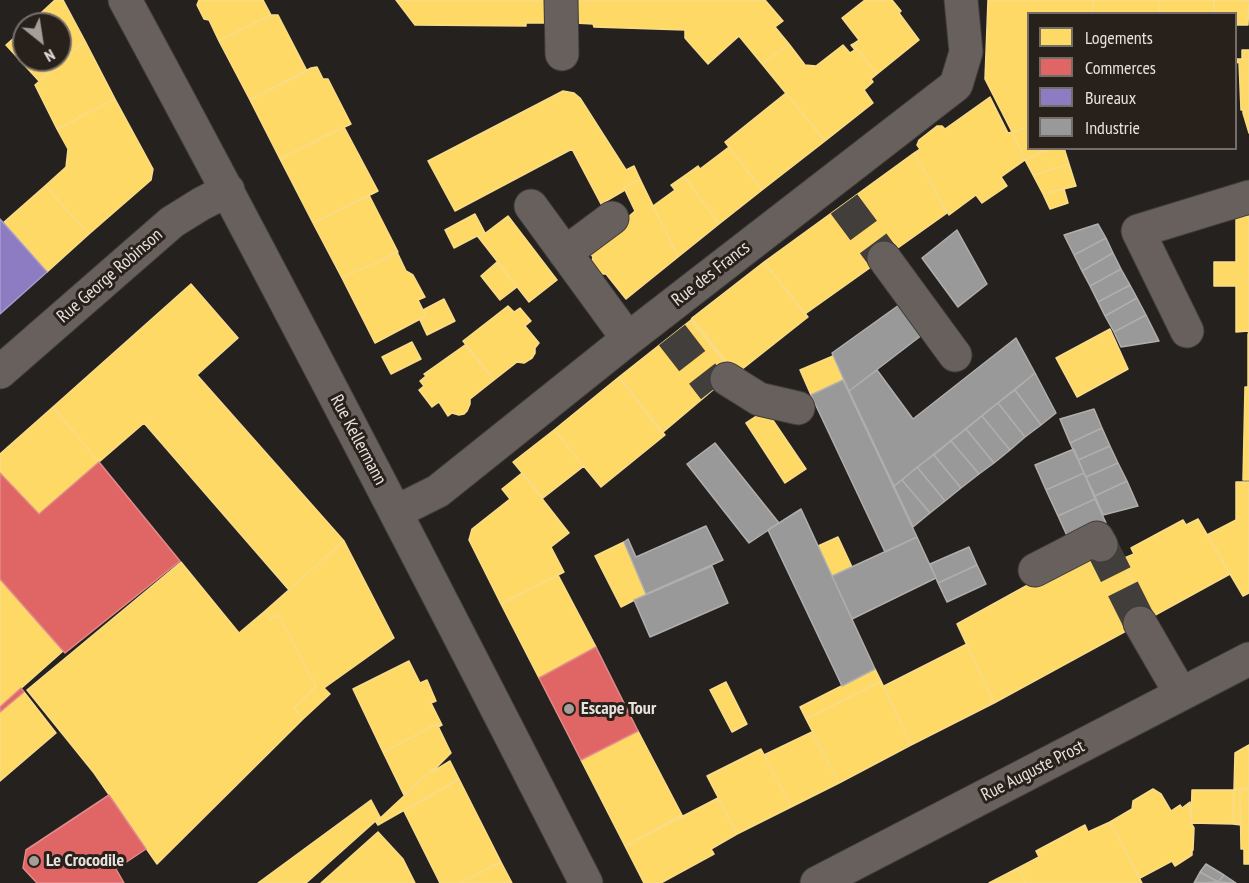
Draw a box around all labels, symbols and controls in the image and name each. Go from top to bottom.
north arrow [12,12,72,72]
legend [1027,12,1237,150]
text: Logements [1085,26,1153,49]
text: N [41,45,59,67]
text: Commerces [1085,56,1156,79]
text: Bureaux [1085,86,1136,109]
text: Industrie [1085,116,1140,139]
street label: Rue George Robinson [53,224,167,328]
street label: Rue des Francs [668,237,754,311]
street label: Rue Kellermann [325,391,391,489]
place label: Escape Tour [581,698,656,720]
marker: Escape Tour [562,702,576,716]
street label: Rue Auguste Prost [978,736,1088,806]
place label: Le Crocodile [46,850,124,872]
marker: Le Crocodile [27,854,41,868]

